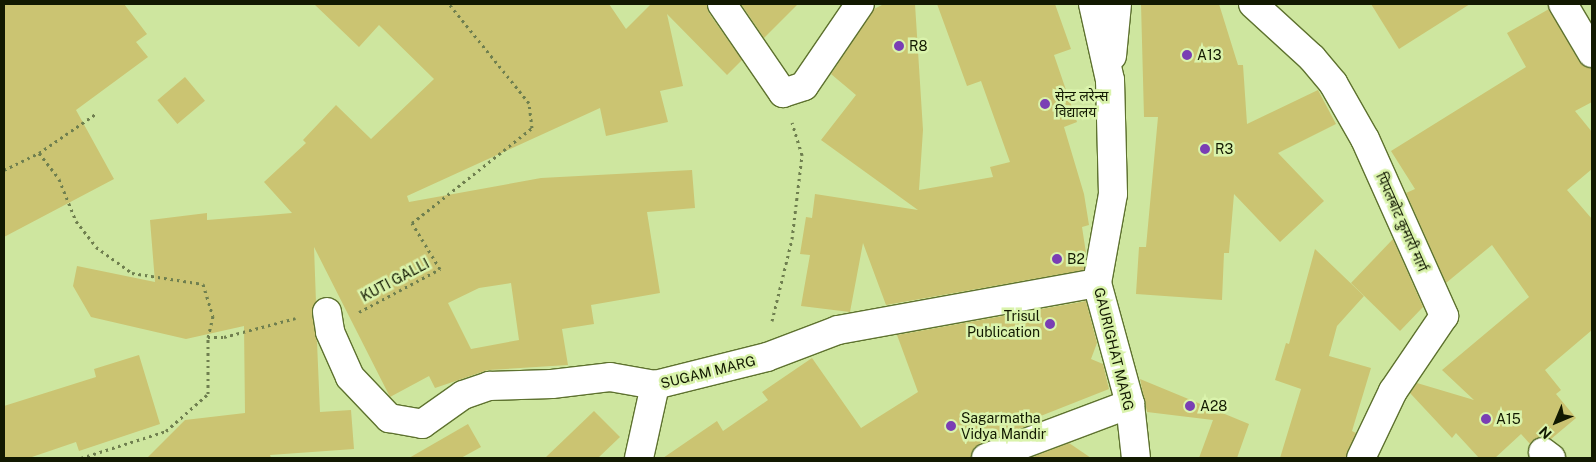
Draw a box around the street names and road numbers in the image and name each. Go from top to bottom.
street label: पिपलबोट कुमारी मार्ग [1373,170,1431,274]
street label: KUTI GALLI [358,255,432,305]
street label: GAURIGHAT MARG [1091,286,1137,412]
street label: SUGAM MARG [659,352,757,392]

